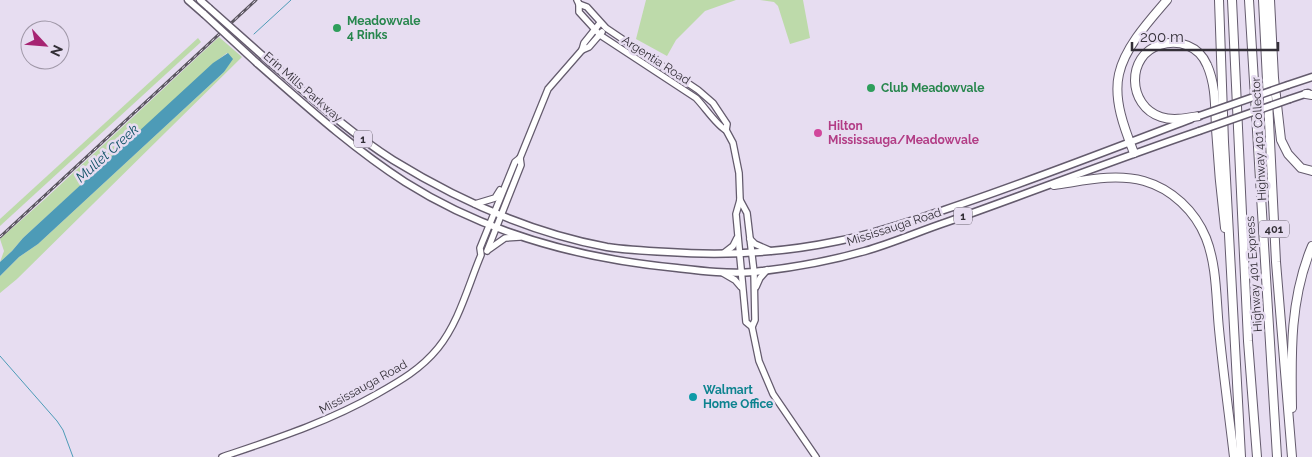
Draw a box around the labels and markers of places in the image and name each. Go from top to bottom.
place label: Meadowvale 4 Rinks [347,14,421,42]
marker: Meadowvale 4 Rinks [331,22,343,34]
place label: Club Meadowvale [881,81,984,95]
marker: Club Meadowvale [865,82,877,94]
place label: Hilton Mississauga/Meadowvale [828,119,979,147]
marker: Hilton Mississauga/Meadowvale [812,127,824,139]
place label: Walmart Home Office [703,383,773,411]
marker: Walmart Home Office [687,391,699,403]

